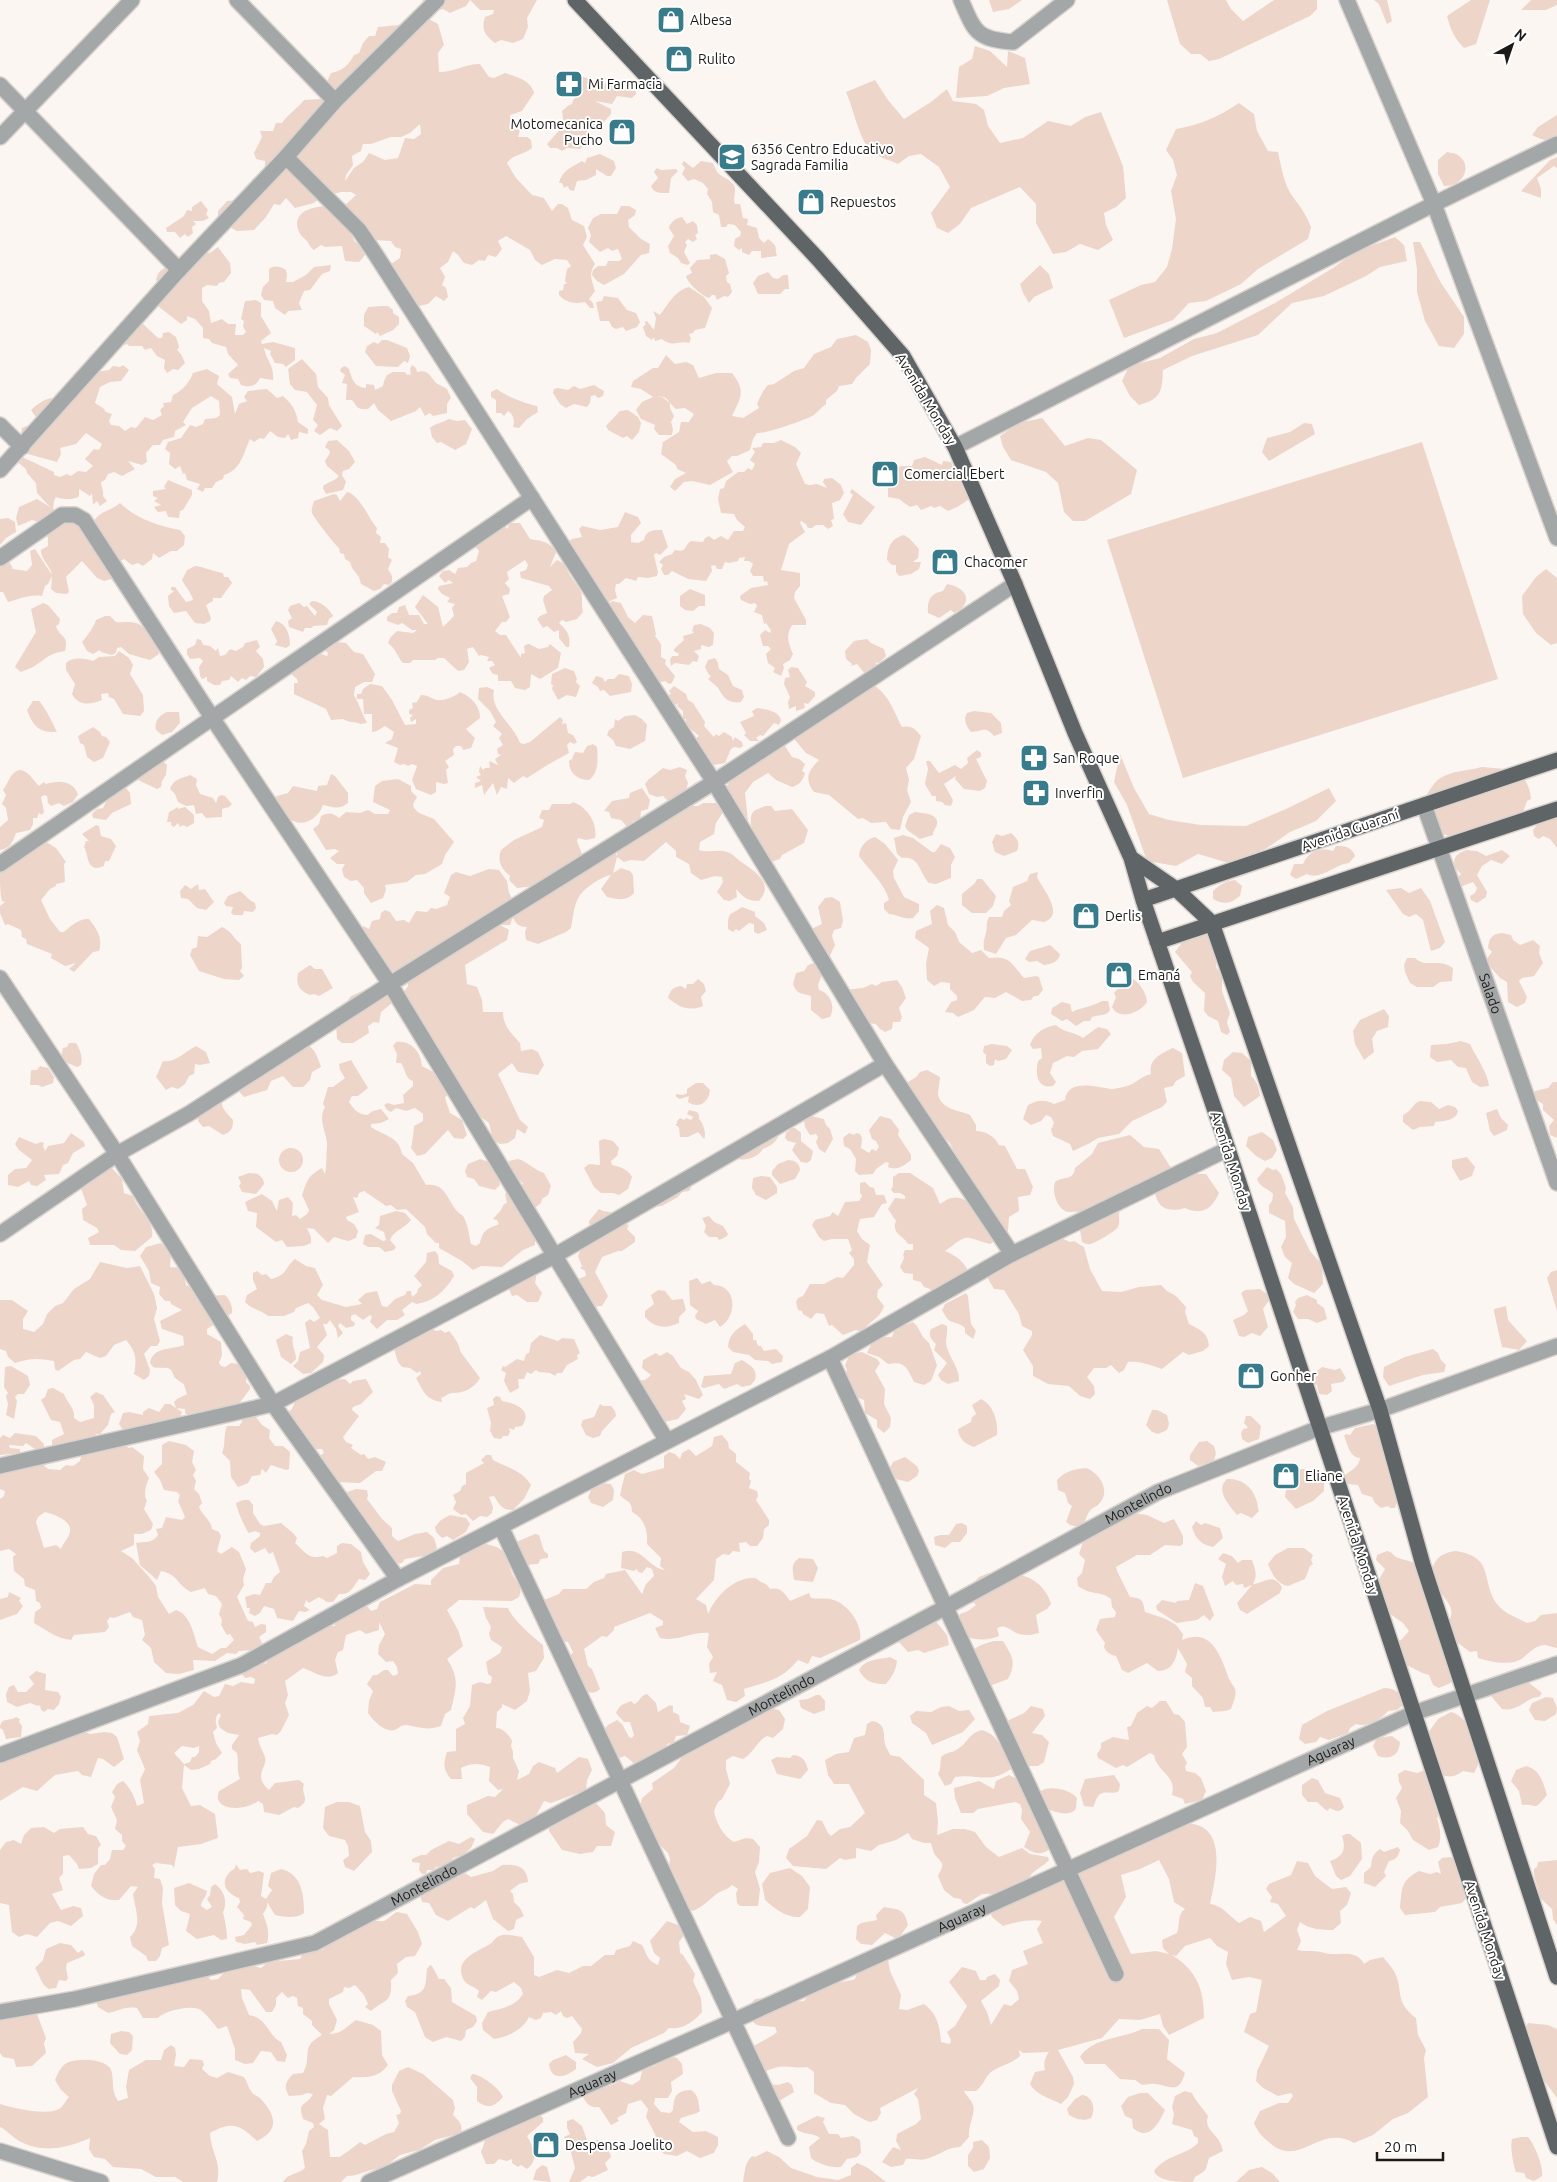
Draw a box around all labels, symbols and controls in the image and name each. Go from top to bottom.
shop icon: Albesa [656,5,686,35]
place label: Albesa [690,12,732,28]
north arrow [1487,20,1537,70]
text: N [1511,26,1530,45]
shop icon: Rulito [664,44,694,74]
place label: Rulito [698,51,735,67]
pharmacy icon: Mi Farmacia [554,69,584,99]
place label: Mi Farmacia [588,76,663,92]
place label: Motomecanica Pucho [510,116,603,148]
shop icon: Motomecanica Pucho [607,117,637,147]
place label: 6356 Centro Educativo Sagrada Familia [751,141,894,173]
school or university icon: 6356 Centro Educativo Sagrada Familia [717,142,747,172]
shop icon: Repuestos [796,187,826,217]
place label: Repuestos [830,194,896,210]
street label: Avenida Monday [892,350,960,448]
shop icon: Comercial Ebert [870,459,900,489]
place label: Comercial Ebert [904,466,1005,482]
shop icon: Chacomer [930,547,960,577]
place label: Chacomer [964,554,1028,570]
pharmacy icon: San Roque [1019,743,1049,773]
place label: San Roque [1053,750,1120,766]
pharmacy icon: Inverfin [1021,778,1051,808]
place label: Inverfin [1055,785,1103,801]
street label: Avenida Guaraní [1299,806,1401,854]
shop icon: Derlis [1071,901,1101,931]
place label: Derlis [1105,908,1141,924]
shop icon: Emaná [1104,960,1134,990]
place label: Emaná [1138,967,1180,983]
street label: Salado [1476,971,1505,1016]
street label: Avenida Monday [1207,1109,1255,1213]
shop icon: Gonher [1236,1361,1266,1391]
place label: Gonher [1270,1368,1317,1384]
shop icon: Eliane [1271,1461,1301,1491]
place label: Eliane [1305,1468,1343,1484]
street label: Montelindo [1102,1479,1174,1527]
street label: Avenida Monday [1334,1493,1382,1597]
street label: Montelindo [745,1670,817,1719]
street label: Aguaray [1304,1733,1358,1769]
street label: Montelindo [388,1861,460,1909]
street label: Avenida Monday [1461,1878,1509,1982]
street label: Aguaray [935,1900,989,1935]
street label: Aguaray [565,2065,619,2101]
shop icon: Despensa Joelito [531,2130,561,2160]
scale bar [1377,2130,1443,2162]
place label: Despensa Joelito [565,2137,673,2153]
text: 20 m [1384,2138,1417,2155]

